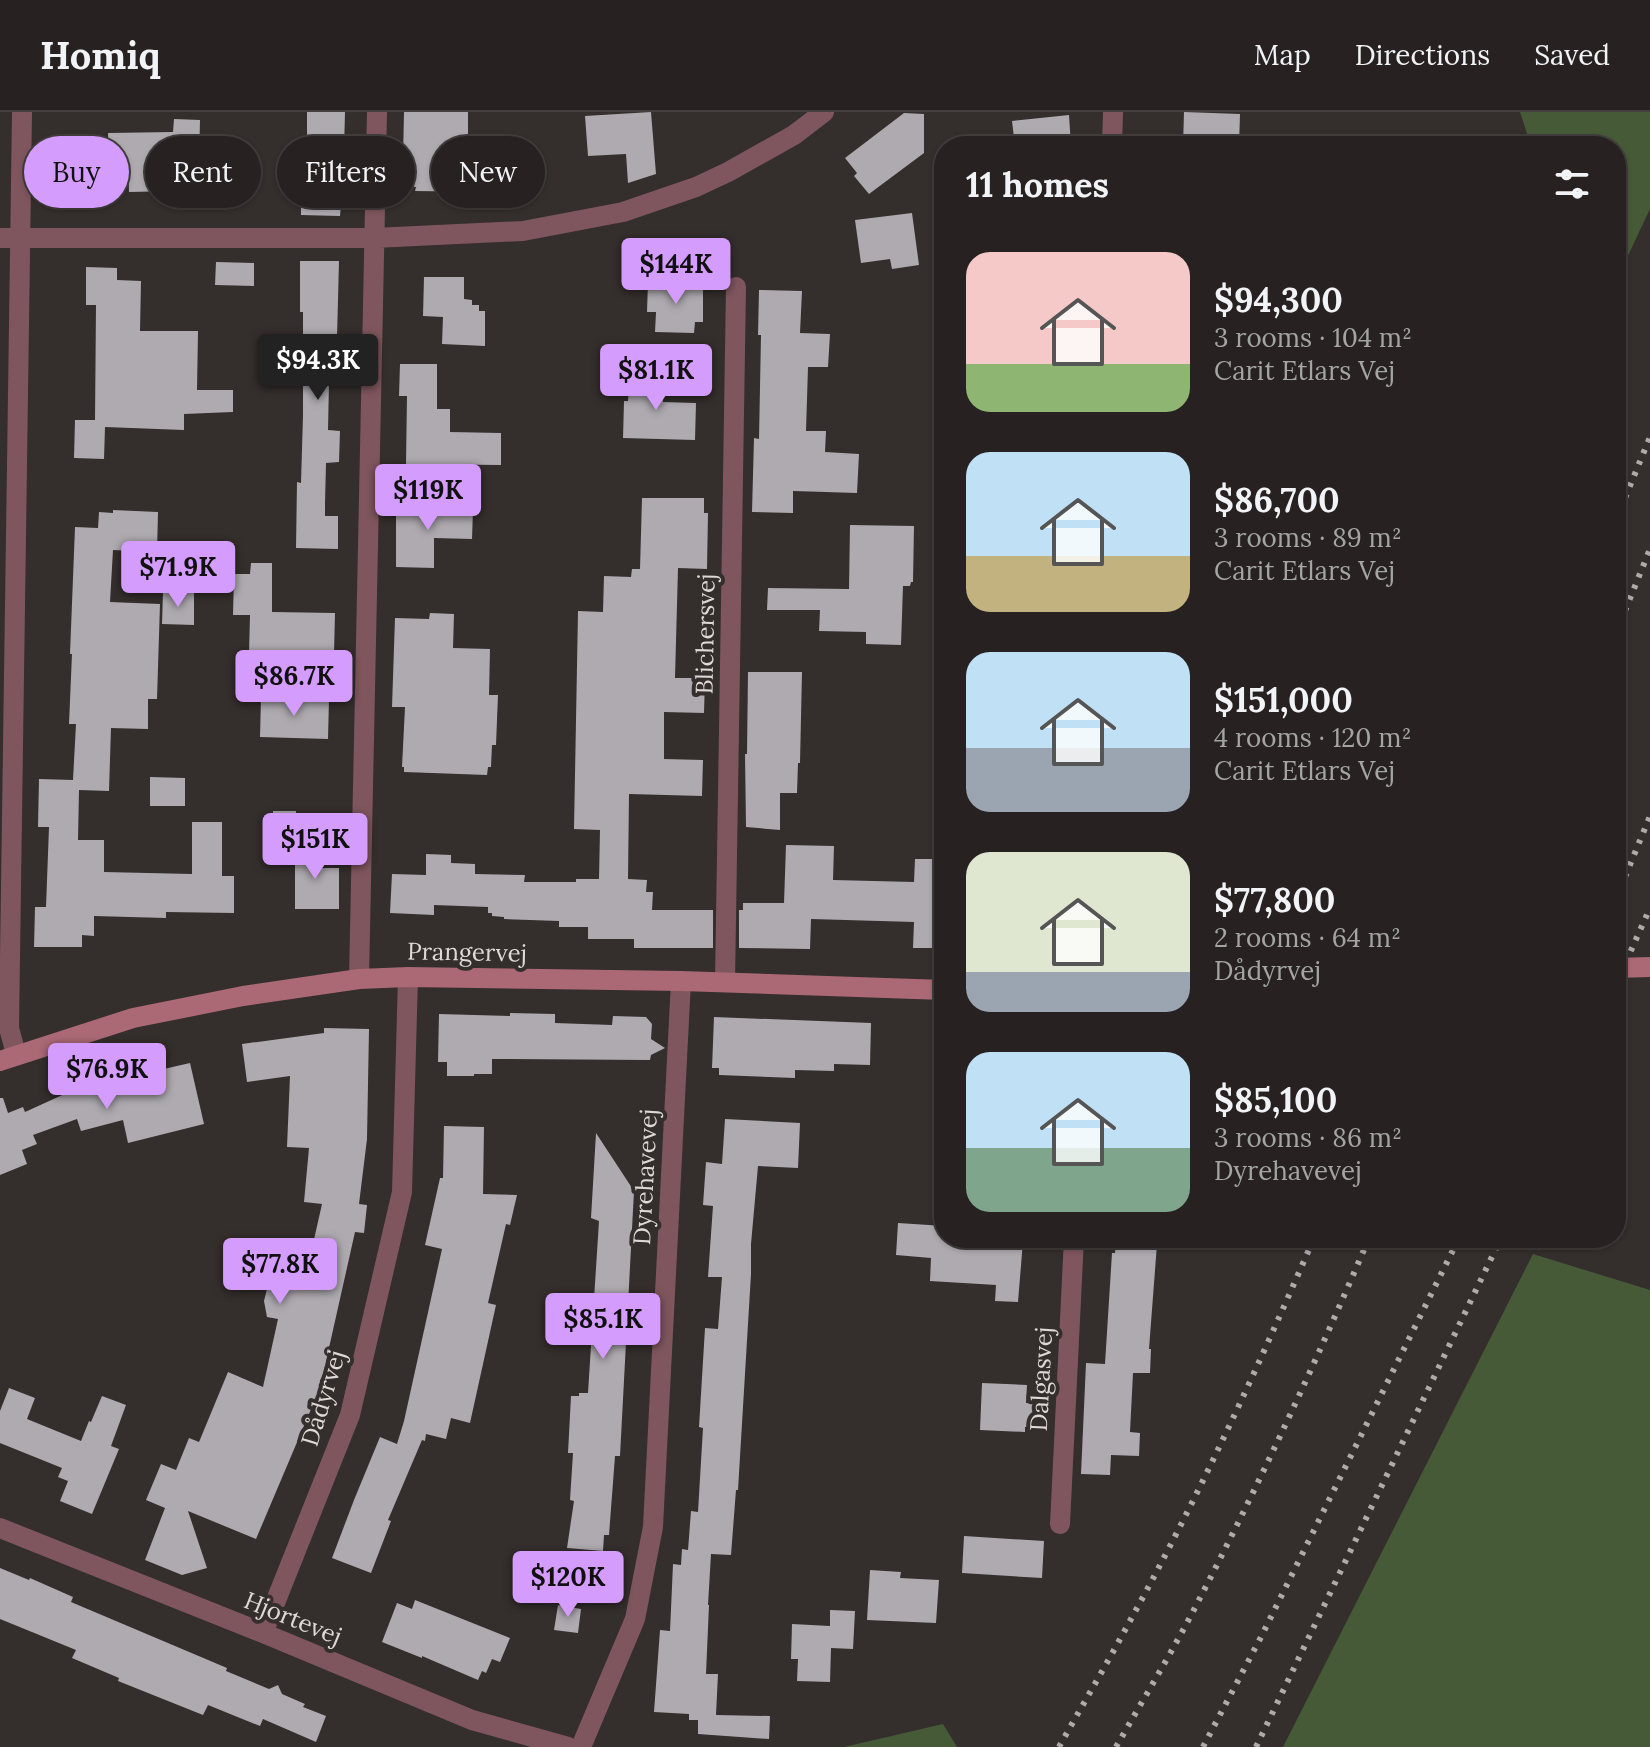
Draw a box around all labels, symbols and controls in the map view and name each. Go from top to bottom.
text: Homiq [40,31,160,79]
text: Map [1254,37,1311,73]
text: Directions [1355,37,1490,73]
text: Saved [1534,37,1610,73]
chip: Buy [24,136,129,208]
chip: Rent [145,136,261,208]
chip: Filters [277,136,415,208]
chip: New [431,136,545,208]
icon: filters [1550,162,1594,206]
text: 11 homes [966,163,1109,206]
pin: $144K [620,238,732,306]
text: $144K [639,247,713,280]
text: $94,300 [1214,278,1343,321]
icon: home [1030,284,1126,380]
text: 3 rooms · 104 m² [1214,321,1412,354]
pin: $94.3K [253,334,383,402]
text: $94.3K [276,343,360,376]
pin: $81.1K [591,344,721,412]
text: $81.1K [618,353,694,386]
text: Carit Etlars Vej [1214,354,1395,387]
pin: $119K [372,464,484,532]
text: $119K [393,473,463,506]
text: $86,700 [1214,478,1340,521]
icon: home [1030,484,1126,580]
text: 3 rooms · 89 m² [1214,521,1402,554]
pin: $71.9K [113,541,243,609]
text: $71.9K [139,550,217,583]
text: Carit Etlars Vej [1214,554,1395,587]
street label: Blichersvej [688,573,722,695]
pin: $86.7K [229,650,359,718]
text: $86.7K [253,659,335,692]
text: $151,000 [1214,678,1353,721]
icon: home [1030,684,1126,780]
text: 4 rooms · 120 m² [1214,721,1412,754]
text: Carit Etlars Vej [1214,754,1395,787]
pin: $151K [259,813,371,881]
text: $151K [281,822,349,855]
text: $77,800 [1214,878,1335,921]
icon: home [1030,884,1126,980]
text: 2 rooms · 64 m² [1214,921,1401,954]
street label: Prangervej [407,935,527,969]
text: Dådyrvej [1214,954,1321,987]
pin: $76.9K [42,1043,172,1111]
text: $76.9K [66,1052,148,1085]
text: $85,100 [1214,1078,1337,1121]
icon: home [1030,1084,1126,1180]
street label: Dyrehavevej [626,1108,664,1246]
text: 3 rooms · 86 m² [1214,1121,1402,1154]
text: Dyrehavevej [1214,1154,1362,1187]
pin: $77.8K [215,1238,345,1306]
text: $77.8K [241,1247,319,1280]
pin: $85.1K [538,1293,668,1361]
text: $85.1K [563,1302,643,1335]
street label: Dalgasvej [1023,1326,1059,1432]
street label: Dådyrvej [294,1346,352,1450]
pin: $120K [512,1551,624,1619]
text: $120K [531,1560,605,1593]
street label: Hjortevej [240,1584,346,1652]

